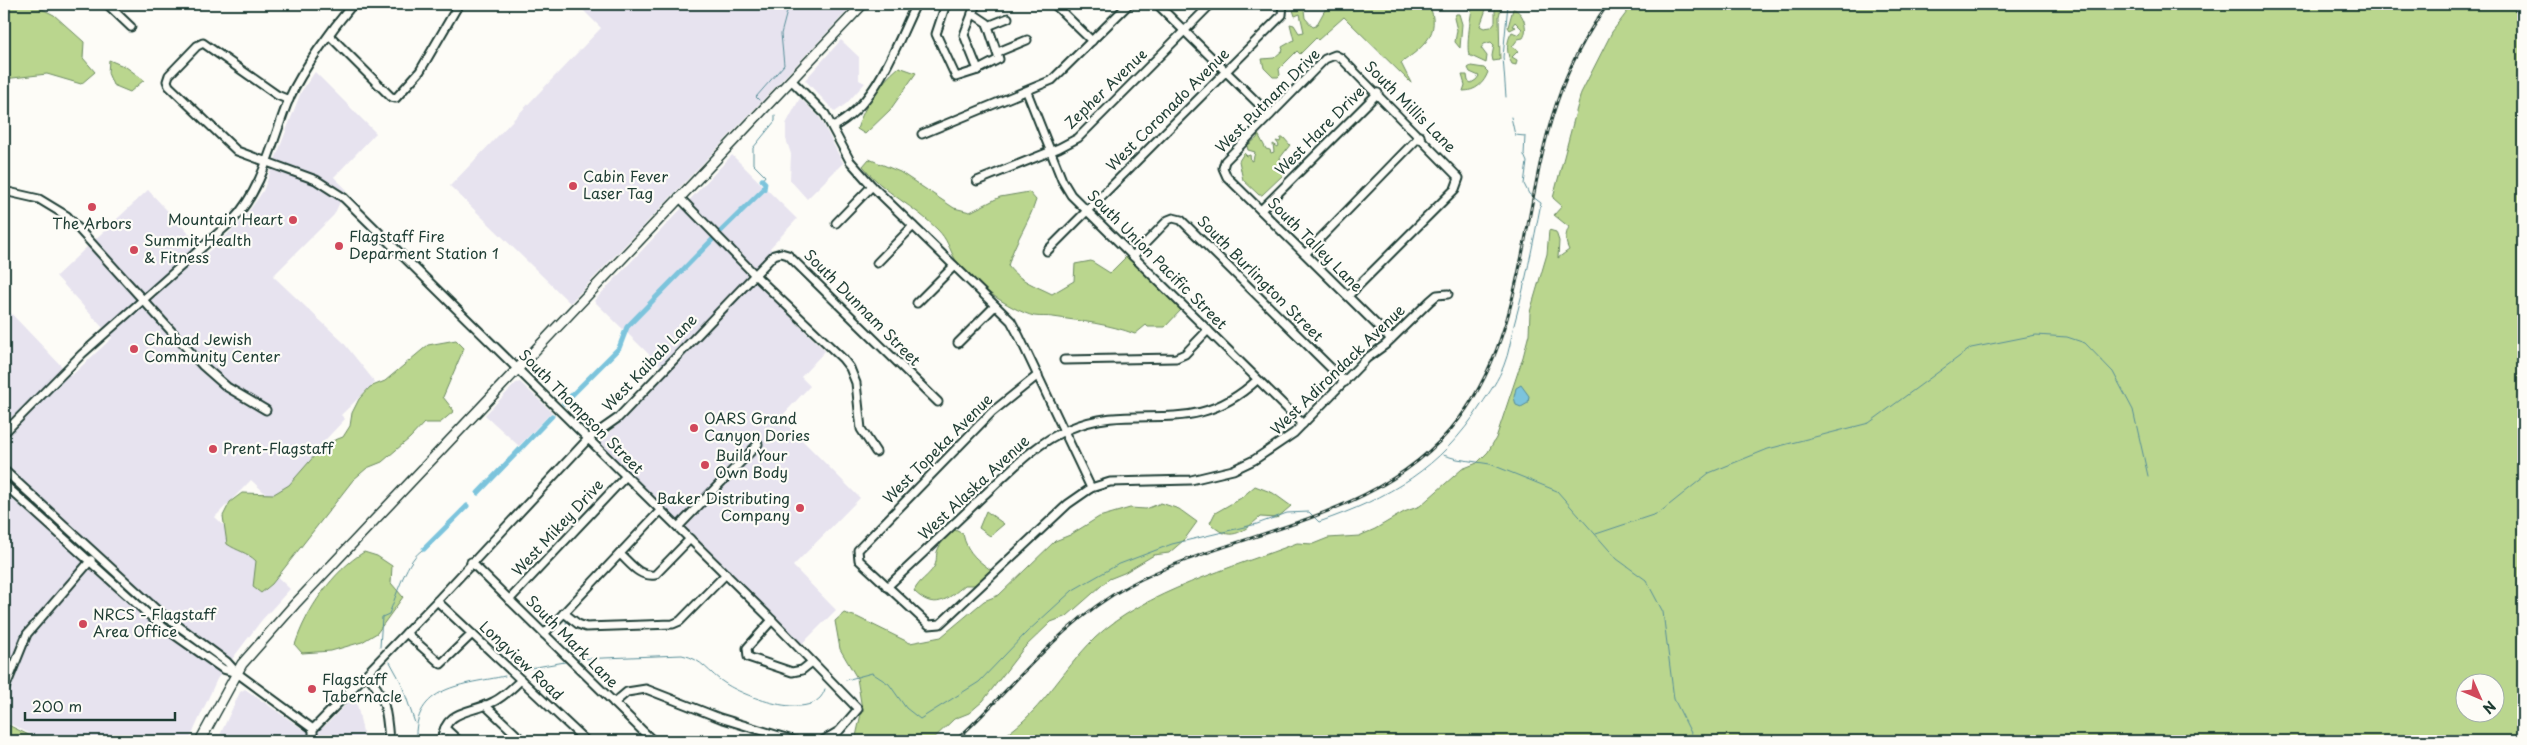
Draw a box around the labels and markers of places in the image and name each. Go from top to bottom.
place label: Cabin Fever Laser Tag [583,164,668,204]
marker: Cabin Fever Laser Tag [567,180,579,192]
marker: The Arbors [86,201,98,213]
place label: Mountain Heart [168,207,283,230]
place label: The Arbors [52,211,132,234]
marker: Mountain Heart [287,214,299,226]
place label: Flagstaff Fire Deparment Station 1 [349,224,499,264]
place label: Summit Health & Fitness [144,228,251,268]
marker: Flagstaff Fire Deparment Station 1 [333,240,345,252]
marker: Summit Health & Fitness [128,244,140,256]
place label: Chabad Jewish Community Center [144,327,280,367]
marker: Chabad Jewish Community Center [128,343,140,355]
place label: OARS Grand Canyon Dories [704,406,810,446]
marker: OARS Grand Canyon Dories [688,422,700,434]
place label: Prent-Flagstaff [223,436,334,459]
marker: Prent-Flagstaff [207,443,219,455]
place label: Build Your Own Body [715,443,788,483]
marker: Build Your Own Body [699,459,711,471]
place label: Baker Distributing Company [656,486,790,526]
marker: Baker Distributing Company [794,502,806,514]
place label: NRCS - Flagstaff Area Office [93,602,217,642]
marker: NRCS - Flagstaff Area Office [77,618,89,630]
place label: Flagstaff Tabernacle [322,667,403,707]
marker: Flagstaff Tabernacle [306,683,318,695]

